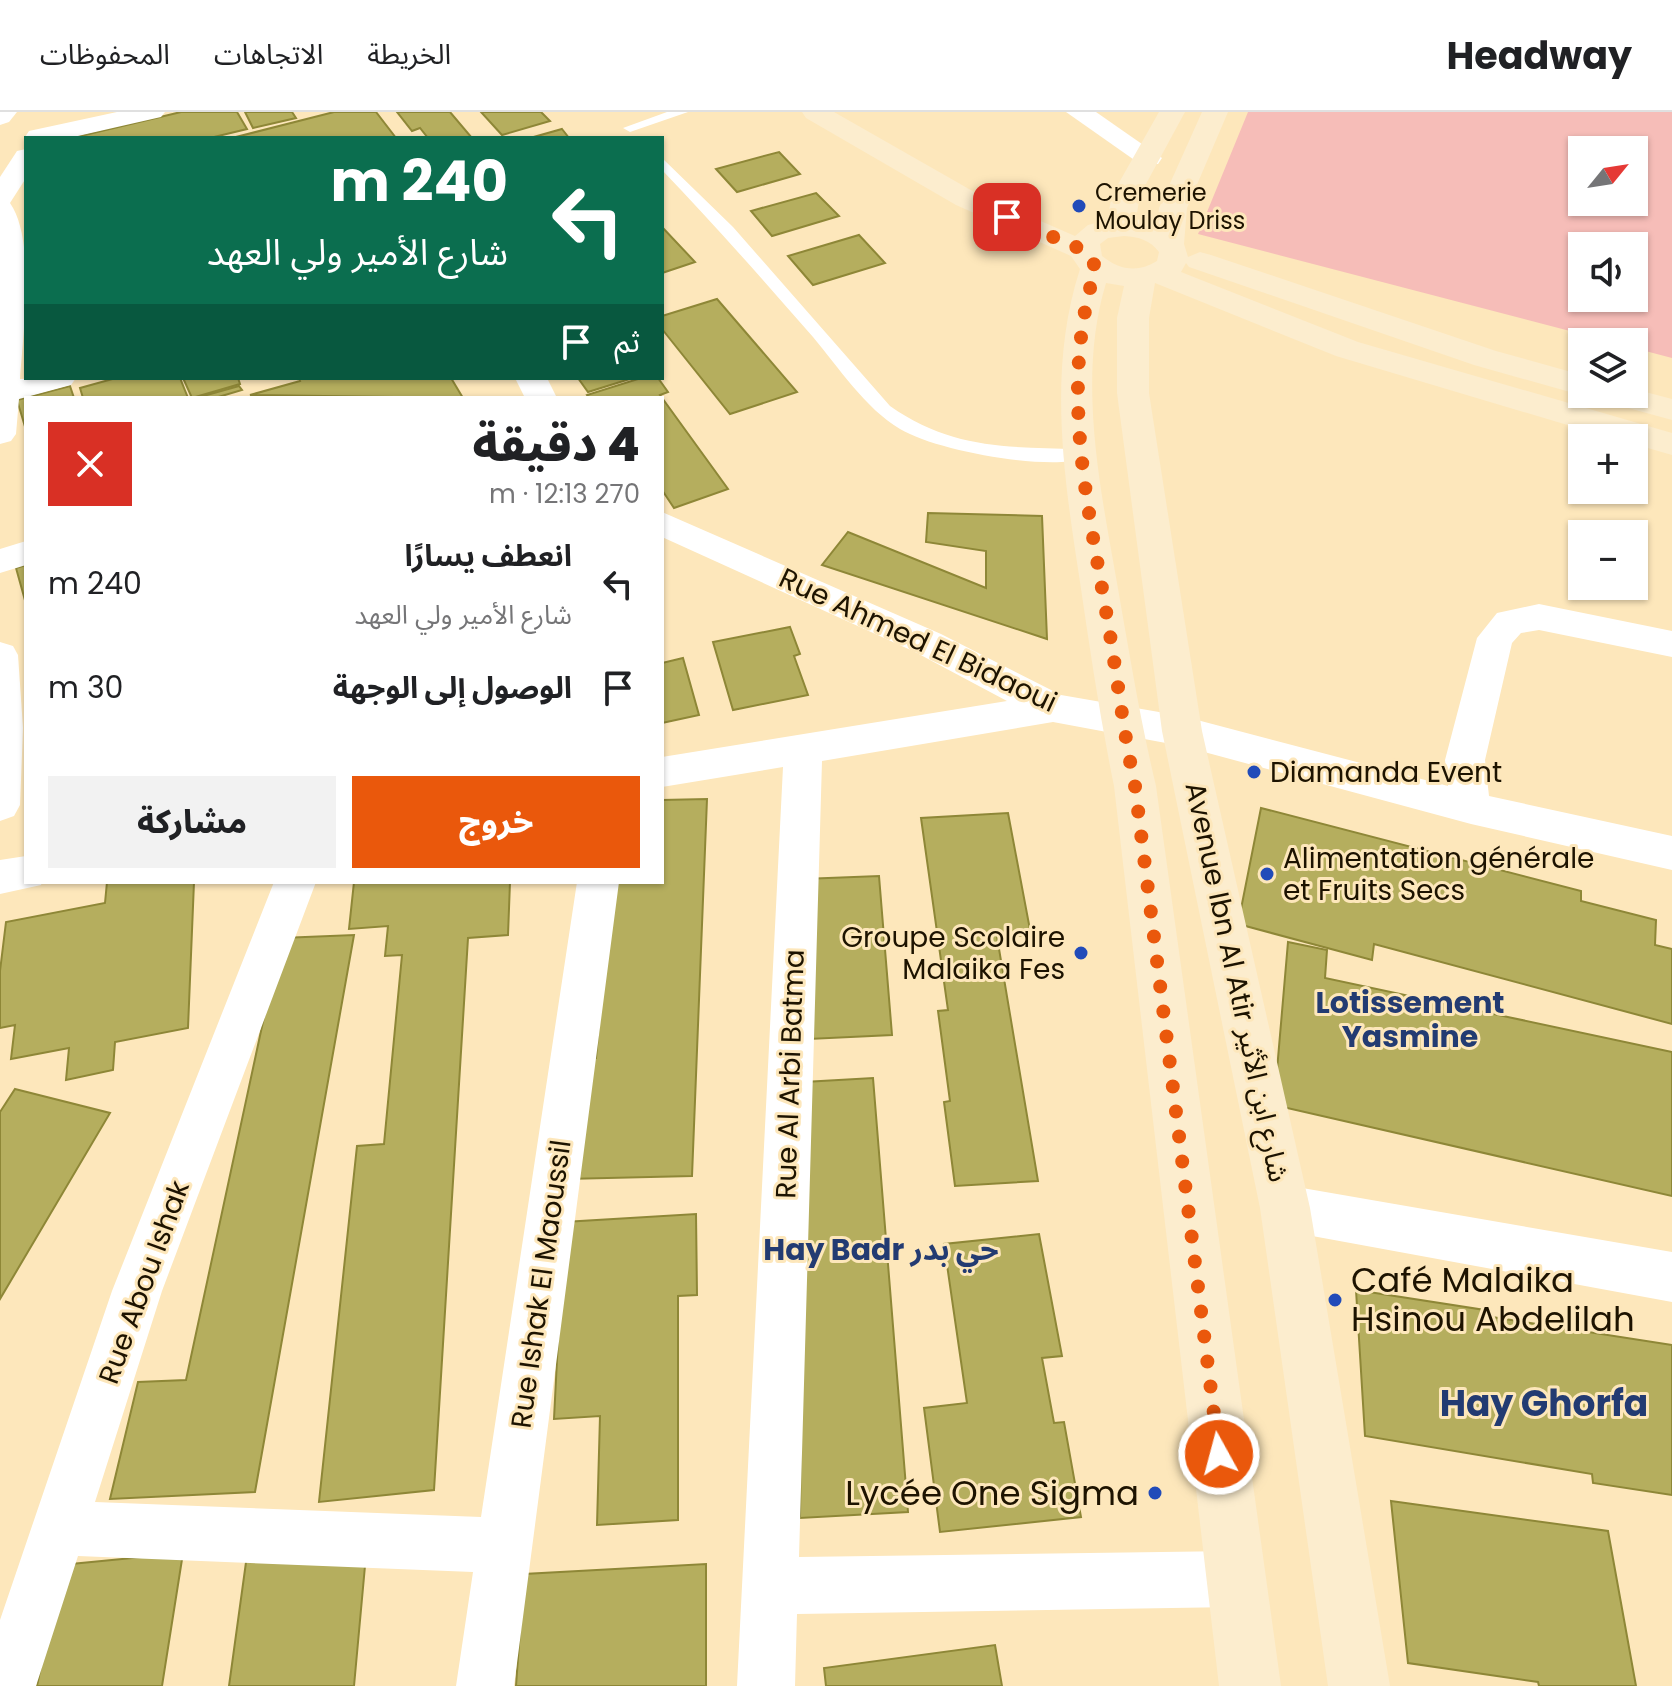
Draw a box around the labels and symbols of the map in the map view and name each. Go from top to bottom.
north arrow [1568,136,1648,216]
place label: Cremerie Moulay Driss [1095,176,1245,237]
pin [973,183,1041,251]
marker: Cremerie Moulay Driss [1070,197,1088,215]
street label: Rue Ahmed El Bidaoui [773,558,1063,722]
place label: Diamanda Event [1270,753,1502,792]
marker: Diamanda Event [1245,763,1263,781]
street label: Avenue Ibn Al Atir شارع ابن الأثير [1175,778,1298,1186]
place label: Alimentation générale et Fruits Secs [1283,839,1594,910]
marker: Alimentation générale et Fruits Secs [1258,865,1276,883]
place label: Groupe Scolaire Malaika Fes [841,918,1065,989]
marker: Groupe Scolaire Malaika Fes [1072,944,1090,962]
street label: Rue Al Arbi Batma [766,949,814,1199]
district label: Lotissement Yasmine [1315,981,1505,1058]
street label: Rue Ishak El Maoussil [501,1137,581,1431]
street label: Rue Abou Ishak [89,1174,199,1389]
district label: Hay Badr حي بدر [763,1228,999,1273]
place label: Café Malaika Hsinou Abdelilah [1351,1256,1635,1343]
marker: Café Malaika Hsinou Abdelilah [1326,1291,1344,1309]
district label: Hay Ghorfa [1440,1378,1648,1429]
position arrow [1177,1412,1261,1496]
place label: Lycée One Sigma [845,1469,1139,1517]
marker: Lycée One Sigma [1146,1484,1164,1502]

